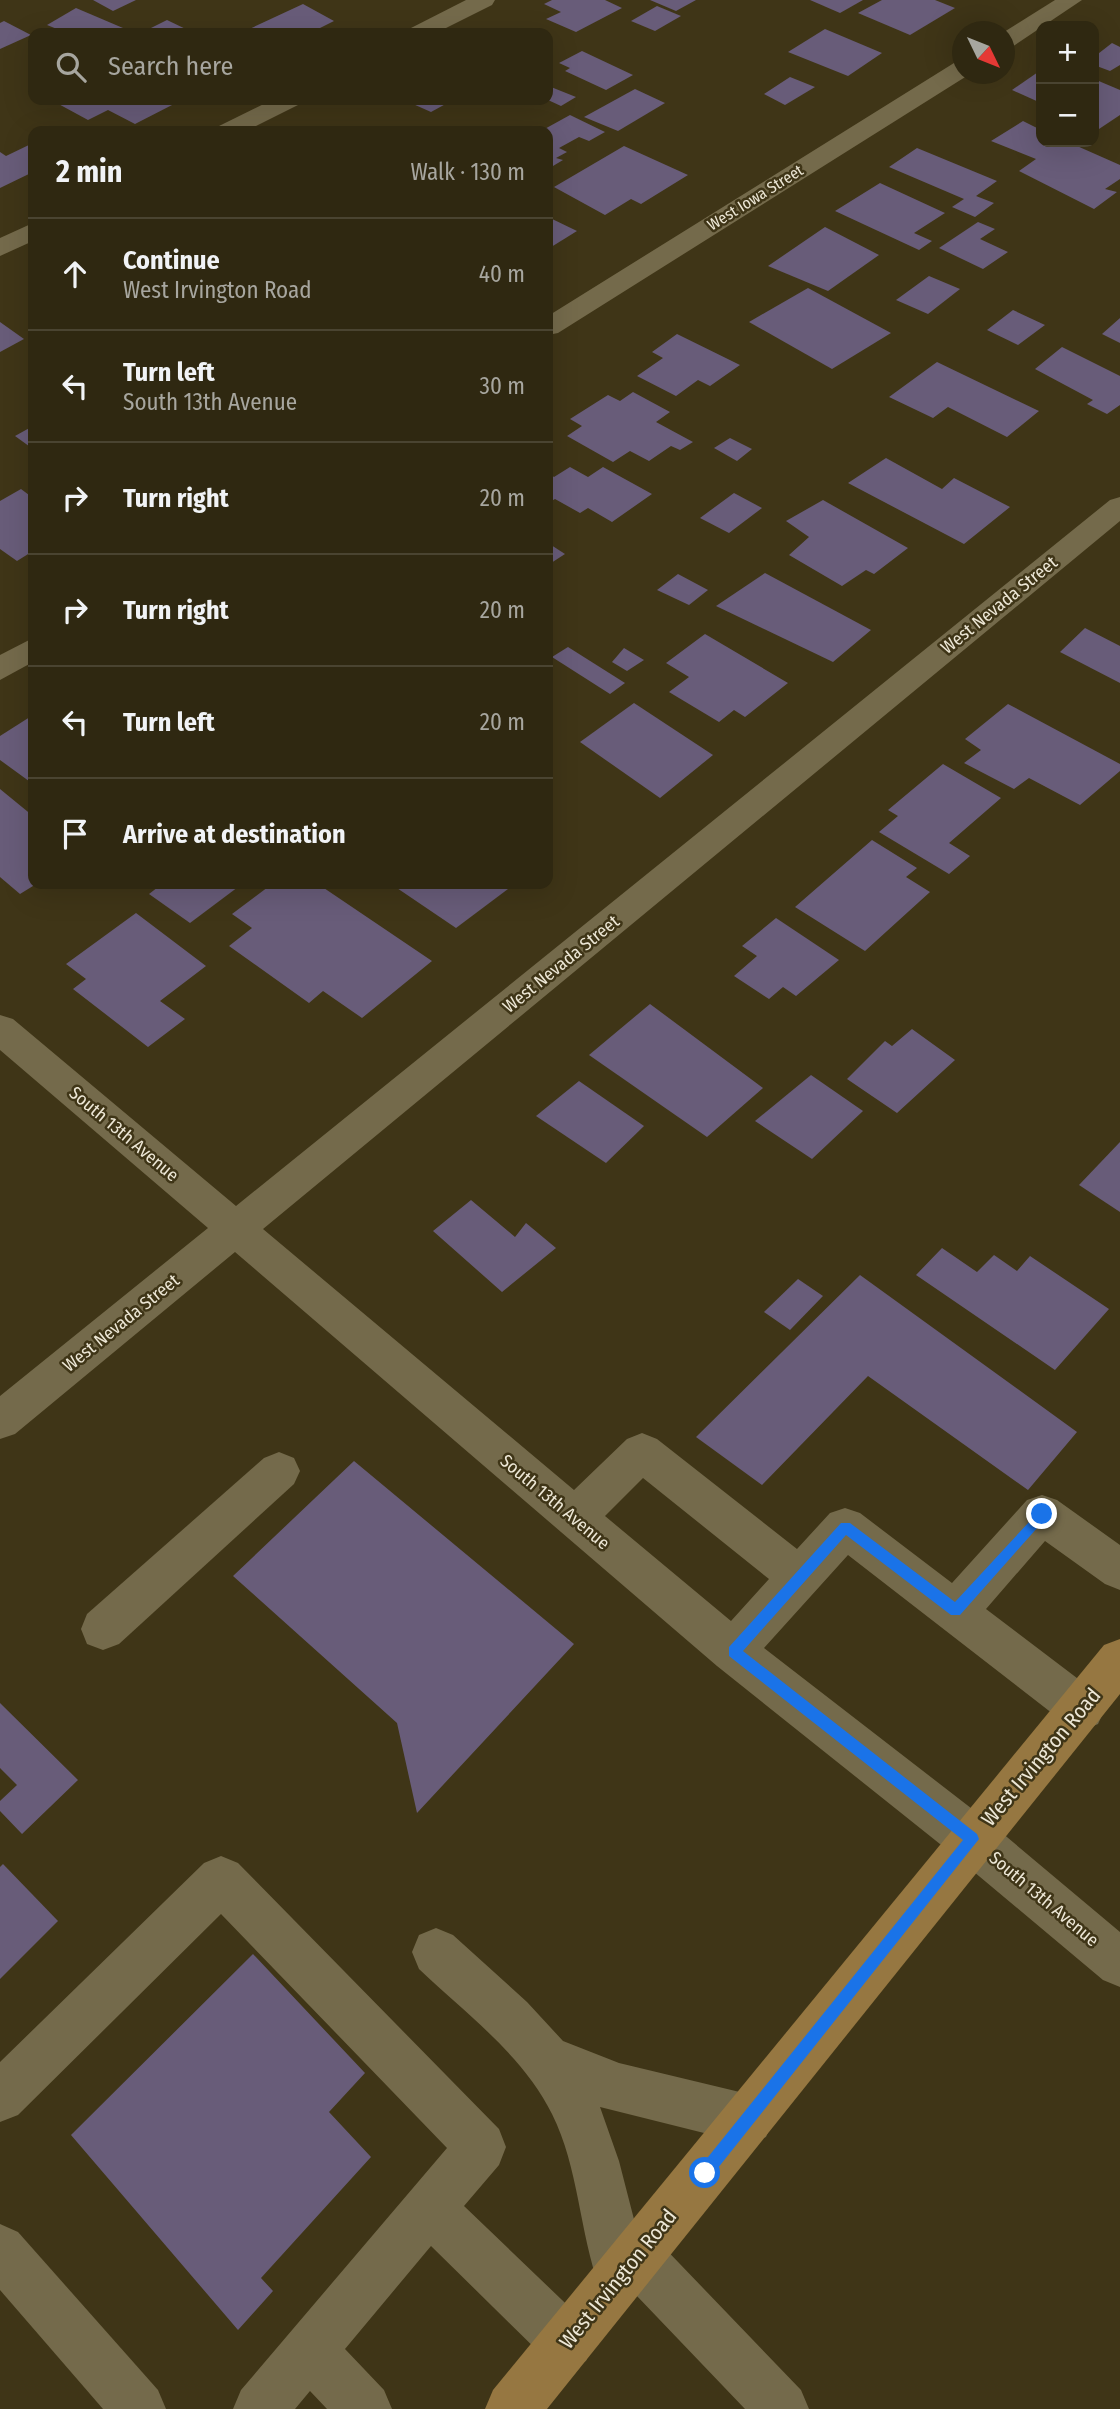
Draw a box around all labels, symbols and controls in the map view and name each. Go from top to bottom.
north arrow [952,21,1015,84]
map controls [1036,21,1099,147]
button: + [1036,21,1099,84]
search box [28,28,553,105]
icon: search [52,48,90,86]
text: Search here [108,51,233,82]
button: − [1036,84,1099,147]
text: 2 min [56,154,123,190]
text: Walk · 130 m [411,158,525,186]
street label: West Iowa Street [704,160,807,234]
text: Continue [123,245,220,276]
icon: ahead [56,255,94,293]
text: 40 m [479,260,525,288]
text: West Irvington Road [123,276,312,304]
text: Turn left [123,357,215,388]
icon: left [56,367,94,405]
text: 30 m [480,372,525,400]
text: South 13th Avenue [123,388,297,416]
icon: right [56,479,94,517]
text: Turn right [123,483,229,514]
text: 20 m [480,484,525,512]
street label: West Nevada Street [936,551,1062,659]
icon: right [56,591,94,629]
text: Turn right [123,595,229,626]
text: 20 m [480,596,525,624]
icon: left [56,703,94,741]
text: Turn left [123,707,215,738]
text: 20 m [480,708,525,736]
icon: arrive [56,815,94,853]
text: Arrive at destination [123,819,346,850]
street label: West Nevada Street [498,910,624,1018]
street label: South 13th Avenue [65,1082,183,1186]
street label: West Nevada Street [58,1269,184,1377]
street label: South 13th Avenue [496,1450,614,1554]
route end [1026,1498,1057,1529]
street label: West Irvington Road [976,1683,1106,1831]
street label: South 13th Avenue [985,1847,1103,1951]
route start [689,2157,720,2188]
street label: West Irvington Road [554,2204,682,2354]

